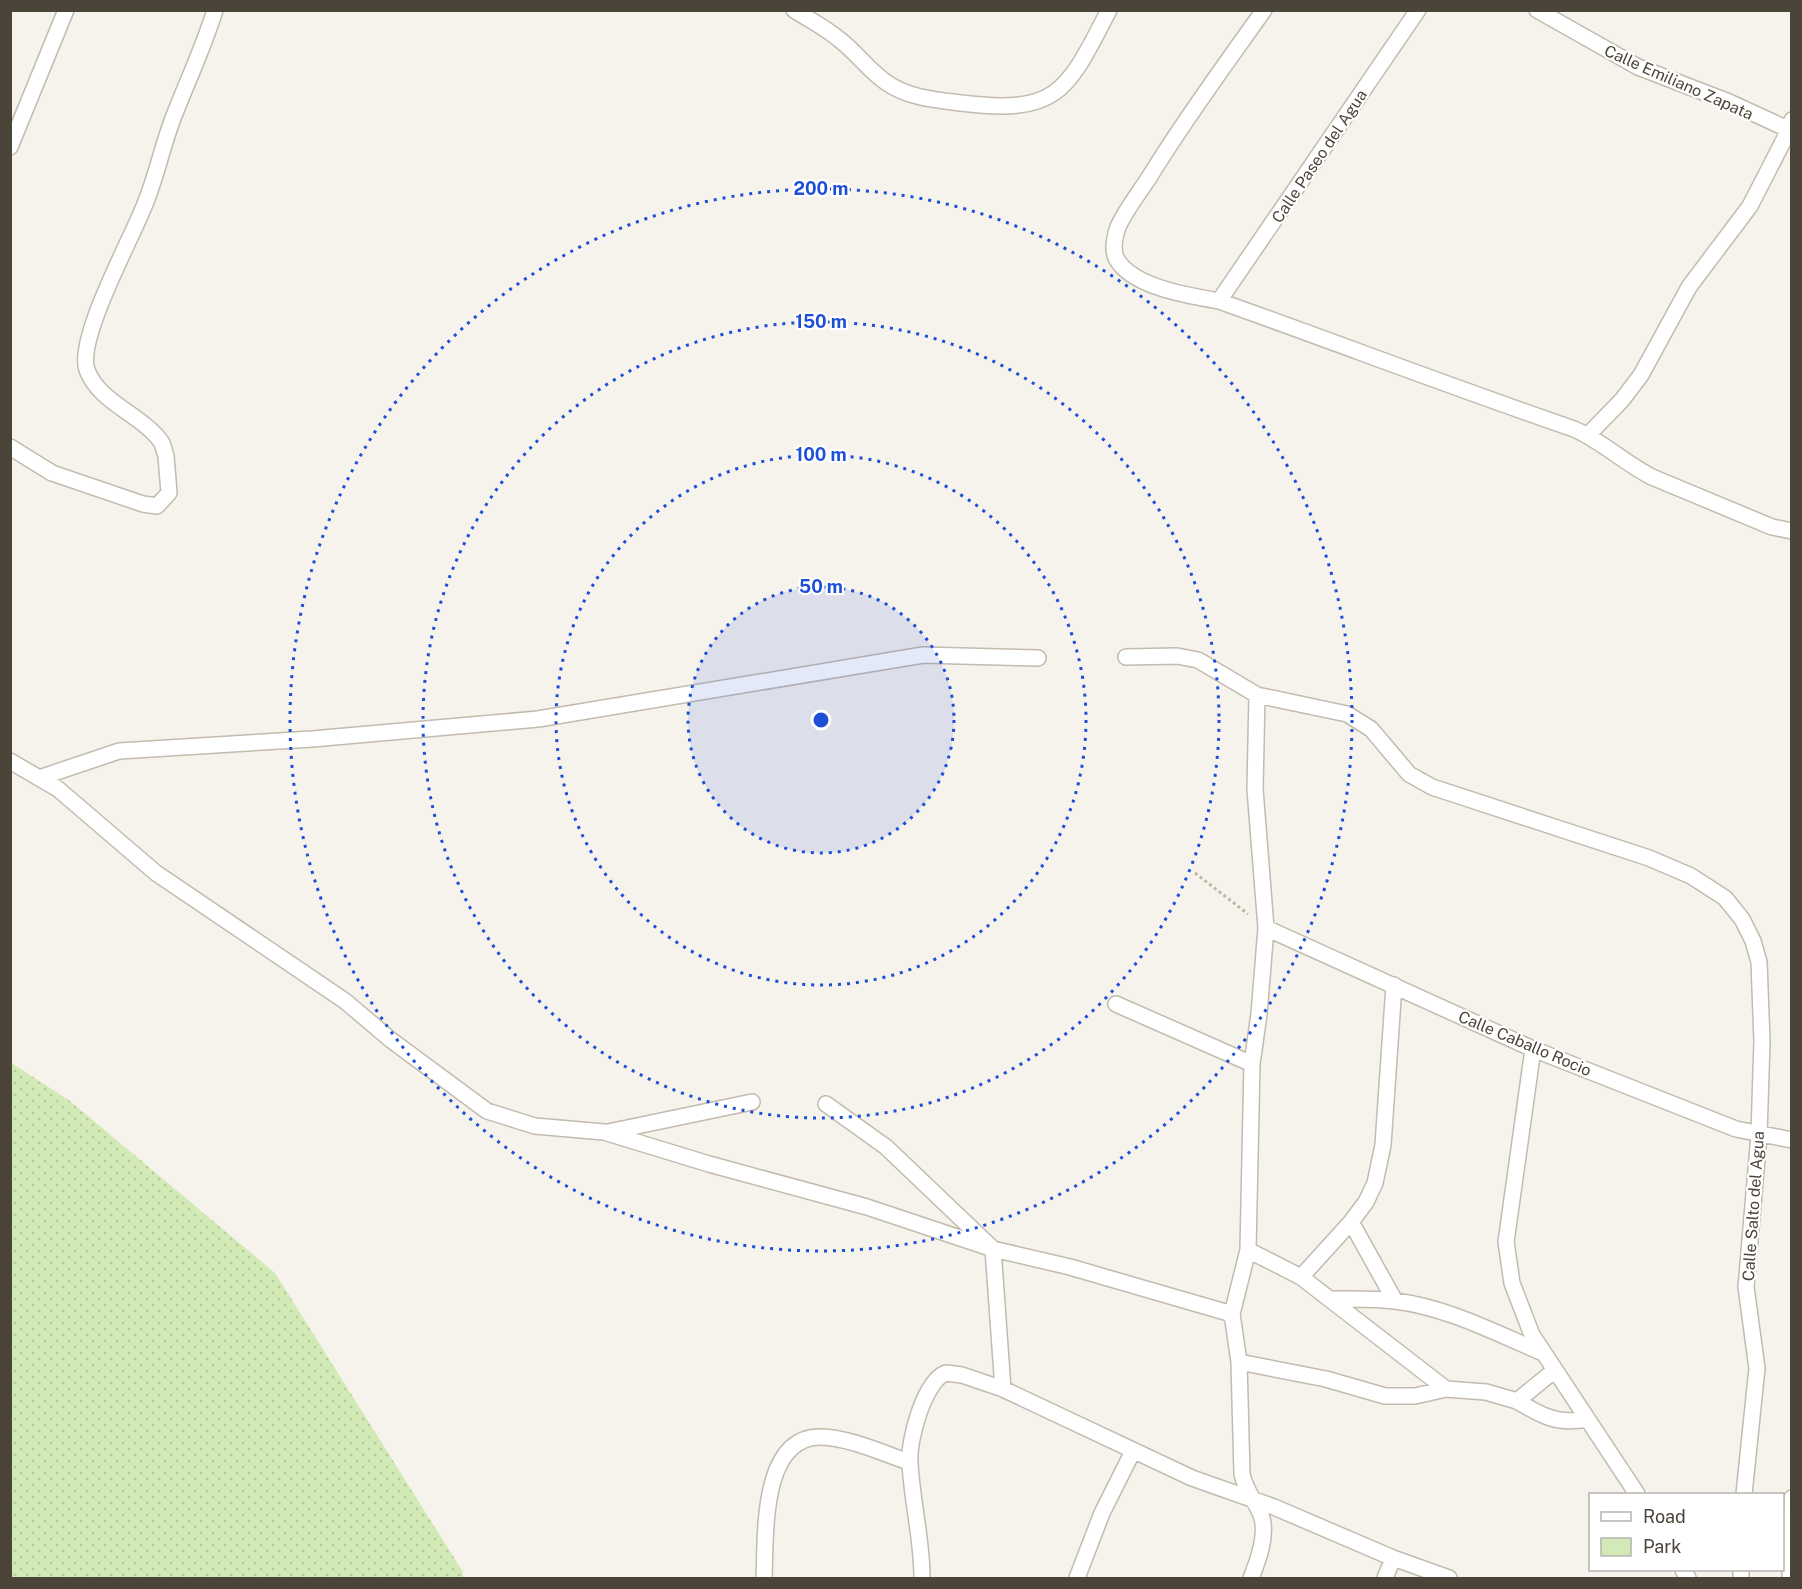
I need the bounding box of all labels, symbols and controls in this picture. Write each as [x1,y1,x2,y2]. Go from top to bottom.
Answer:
street label: Calle Emiliano Zapata [1601,41,1756,124]
street label: Calle Paseo del Agua [1268,86,1371,226]
text: 200 m [794,178,848,199]
text: 150 m [795,311,847,332]
text: 100 m [795,444,847,465]
text: 50 m [799,576,843,597]
centre of rings [811,710,831,730]
street label: Calle Caballo Rocio [1455,1007,1594,1080]
street label: Calle Salto del Agua [1739,1130,1768,1282]
legend [1589,1493,1784,1571]
text: Road [1643,1506,1686,1527]
text: Park [1643,1536,1681,1557]

